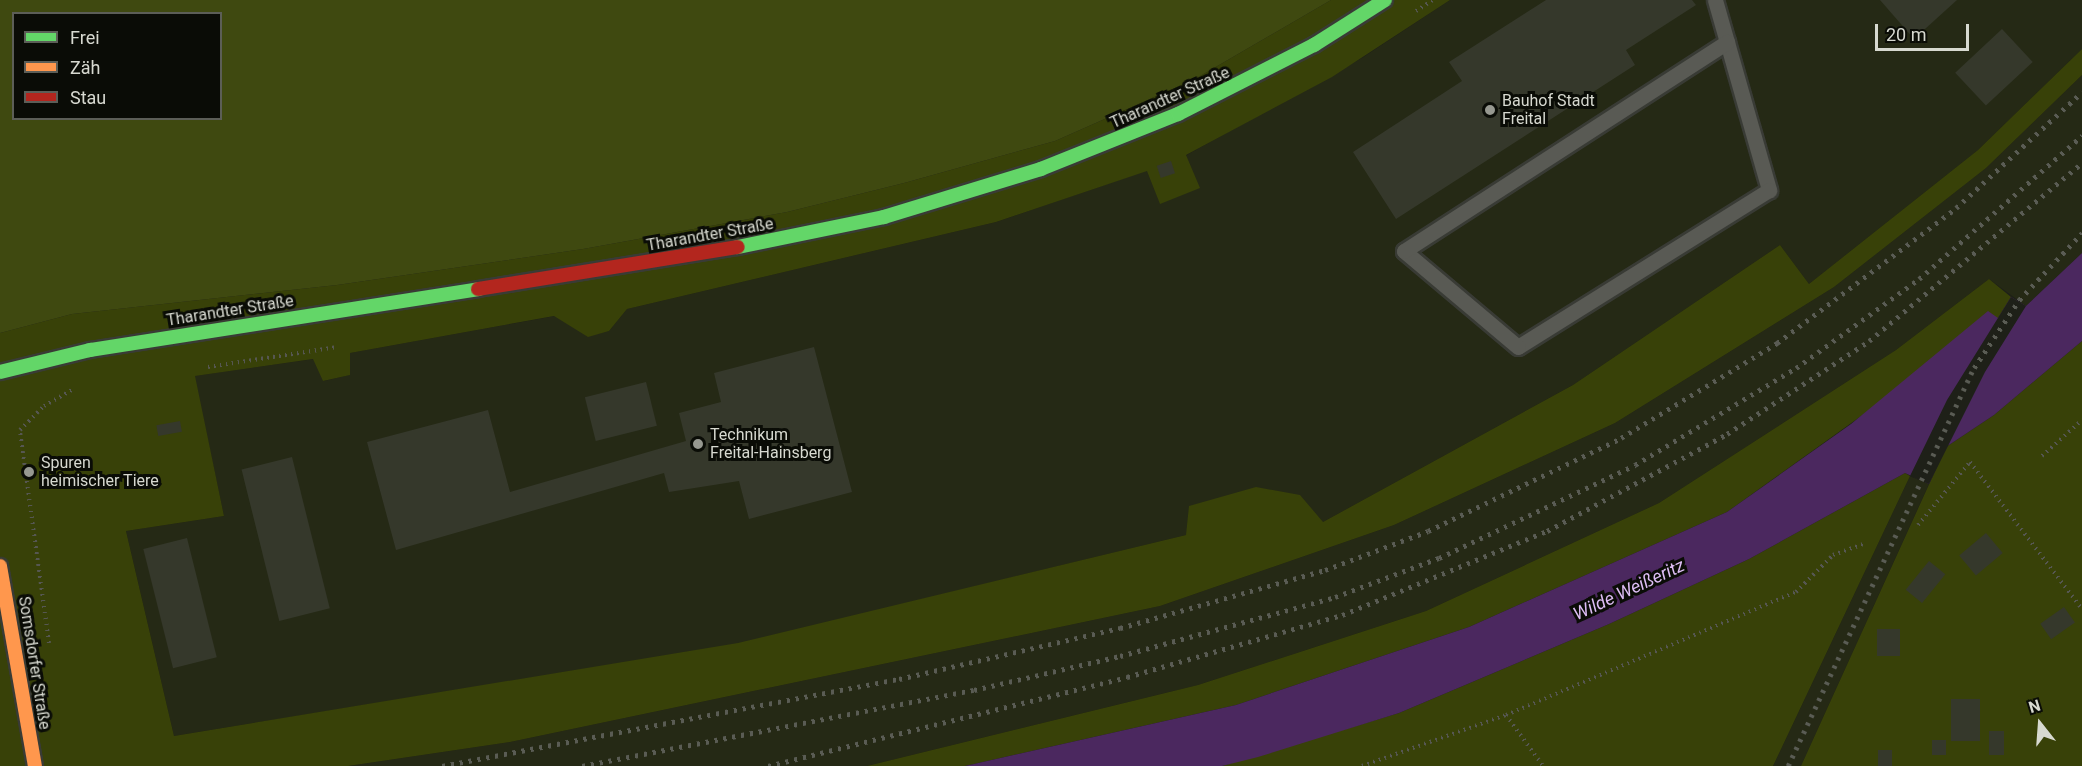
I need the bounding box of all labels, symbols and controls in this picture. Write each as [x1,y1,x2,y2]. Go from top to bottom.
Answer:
legend [12,12,222,120]
scale bar [1878,12,1972,50]
text: 20 m [1886,24,1926,45]
text: Frei [70,27,100,48]
text: Zäh [70,57,101,78]
street label: Tharandter Straße [1107,63,1233,133]
text: Stau [70,87,106,108]
place label: Bauhof Stadt Freital [1502,91,1595,129]
marker: Bauhof Stadt Freital [1483,103,1497,117]
street label: Tharandter Straße [645,214,775,256]
street label: Tharandter Straße [165,291,295,331]
place label: Technikum Freital-Hainsberg [710,425,831,463]
marker: Technikum Freital-Hainsberg [691,437,705,451]
place label: Spuren heimischer Tiere [41,453,159,491]
marker: Spuren heimischer Tiere [22,465,36,479]
water label: Wilde Weißeritz [1570,555,1688,625]
street label: Somsdorfer Straße [14,595,54,731]
north arrow [2010,694,2070,754]
text: N [2026,696,2043,717]

